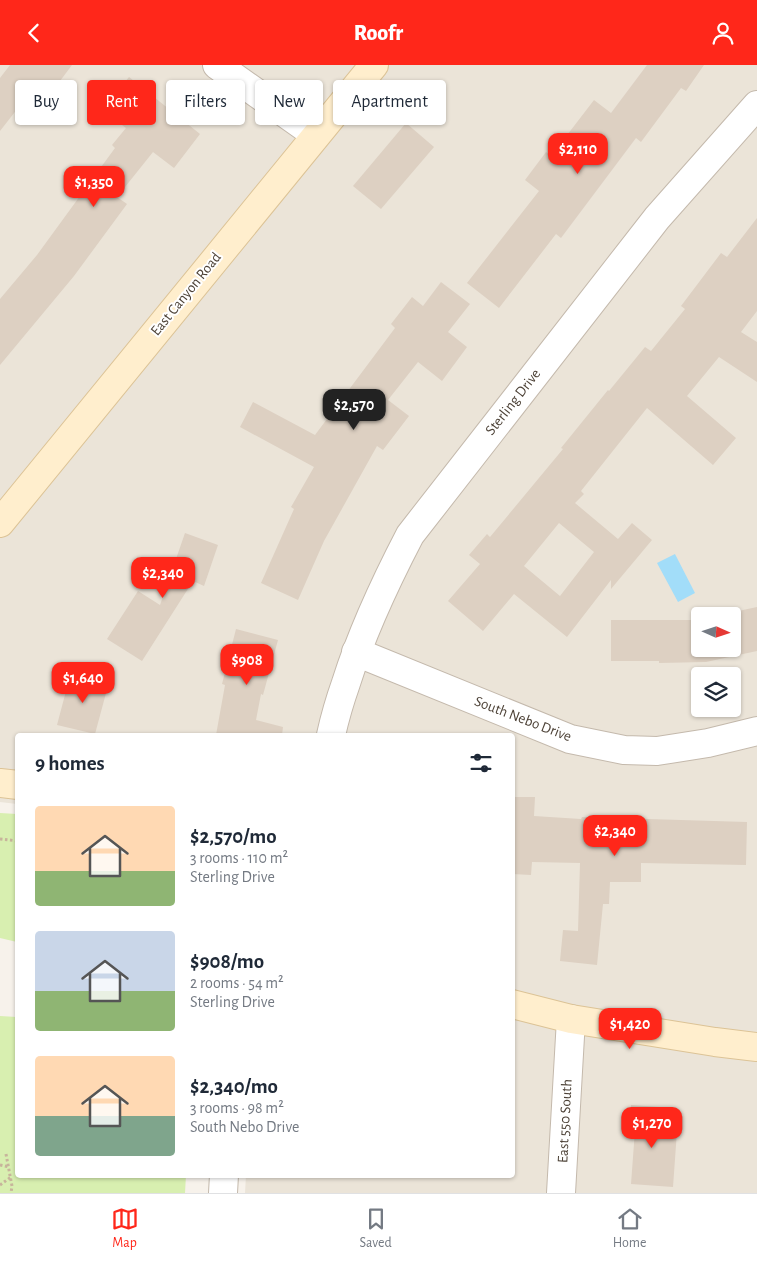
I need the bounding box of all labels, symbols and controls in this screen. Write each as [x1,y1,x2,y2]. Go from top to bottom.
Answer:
icon: back [20,19,48,47]
icon: person [709,19,737,47]
text: Roofr [354,22,403,44]
chip: Buy [15,80,77,125]
chip: Rent [87,80,156,125]
chip: Filters [166,80,245,125]
chip: New [255,80,323,125]
chip: Apartment [333,80,446,125]
pin: $2,110 [537,133,619,175]
text: $2,110 [559,141,597,157]
pin: $1,350 [53,165,135,208]
text: $1,350 [75,174,113,190]
street label: East Canyon Road [148,249,224,338]
street label: Sterling Drive [483,366,543,438]
pin: $2,570 [313,389,395,431]
text: $2,570 [334,397,374,413]
pin: $2,340 [122,557,204,599]
text: $2,340 [142,565,184,581]
north arrow [691,607,741,657]
map controls [691,607,741,717]
pin: $908 [217,643,277,686]
text: $908 [231,652,263,668]
pin: $1,640 [42,661,124,704]
button: layers [691,667,741,717]
text: $1,640 [63,670,103,686]
street label: South Nebo Drive [472,694,574,744]
icon: filters [467,749,495,777]
text: 9 homes [35,753,105,774]
pin: $2,340 [574,815,656,857]
text: $2,340 [594,823,636,839]
icon: home [75,826,135,886]
text: $2,570/mo [190,826,277,847]
text: 3 rooms · 110 m² [190,850,288,866]
text: Sterling Drive [190,869,275,885]
icon: home [75,951,135,1011]
text: $908/mo [190,951,264,972]
text: 2 rooms · 54 m² [190,975,284,991]
text: Sterling Drive [190,994,275,1010]
pin: $1,420 [589,1007,671,1050]
text: $1,420 [610,1016,650,1032]
icon: home [75,1076,135,1136]
text: $2,340/mo [190,1076,278,1097]
street label: East 550 South [555,1079,575,1163]
text: 3 rooms · 98 m² [190,1100,284,1116]
pin: $1,270 [611,1107,693,1149]
text: $1,270 [632,1115,672,1131]
text: South Nebo Drive [190,1119,299,1135]
tab: Map [111,1205,139,1252]
tab: Saved [360,1205,392,1252]
tab: Home [613,1205,646,1252]

